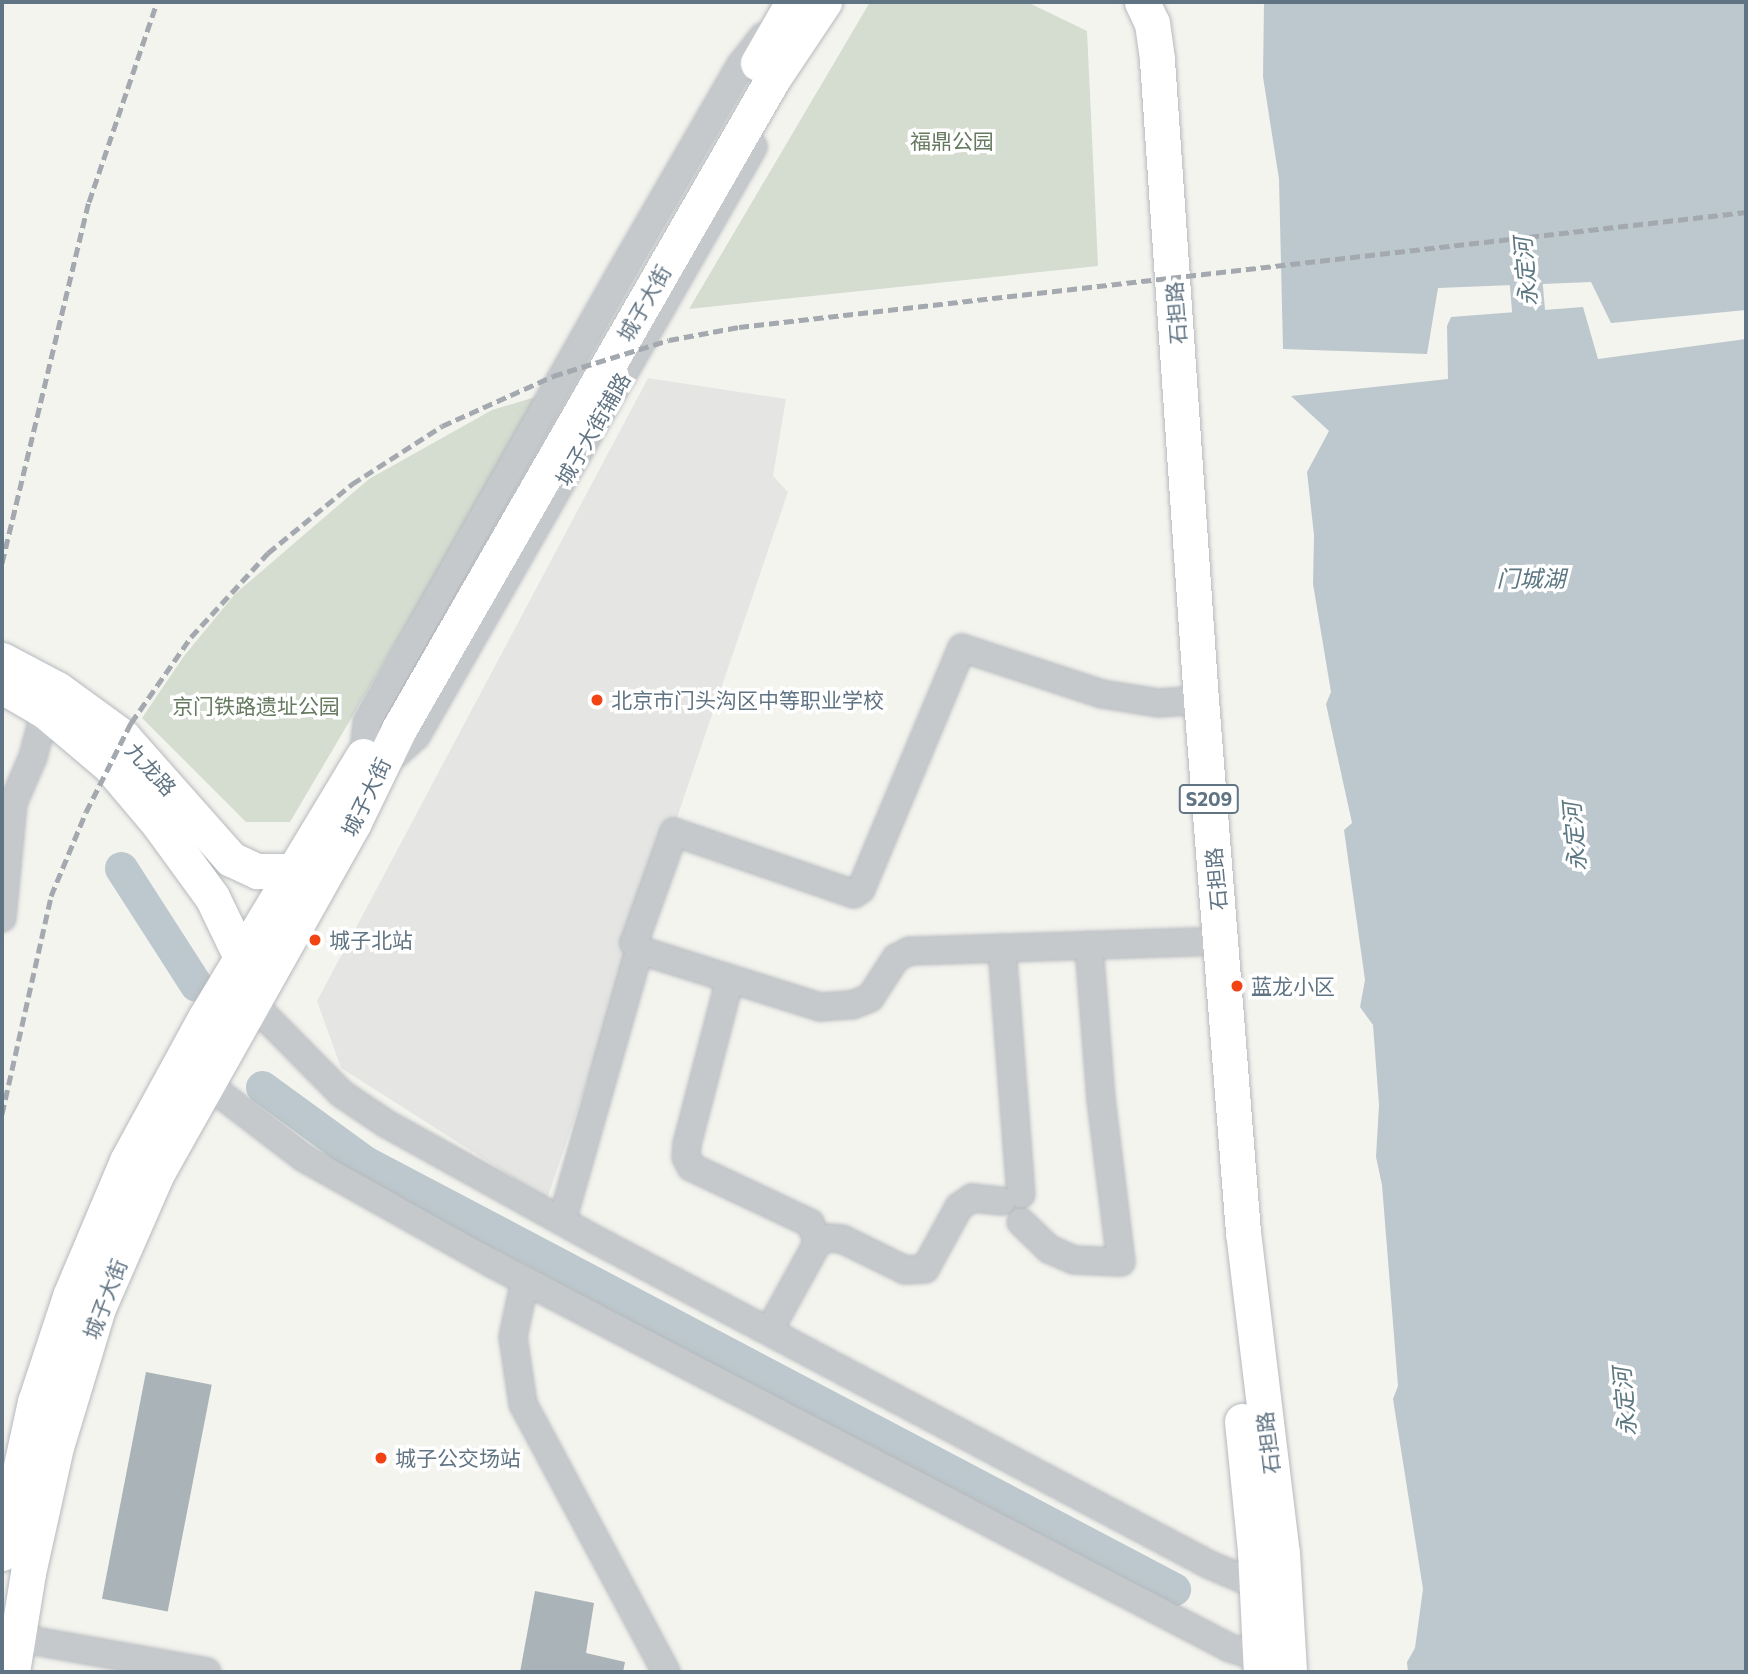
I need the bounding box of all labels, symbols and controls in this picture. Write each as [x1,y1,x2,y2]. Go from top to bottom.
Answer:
park label: 福鼎公园 [910,128,994,154]
water label: 永定河 [1508,236,1542,308]
street label: 城子大街 [612,260,676,346]
street label: 石担路 [1161,281,1191,345]
street label: 城子大街辅路 [551,368,635,490]
water label: 门城湖 [1497,564,1565,592]
place label: 北京市门头沟区中等职业学校 [611,687,884,713]
marker: 北京市门头沟区中等职业学校 [589,692,605,708]
park label: 京门铁路遗址公园 [172,693,340,719]
street label: 九龙路 [121,737,181,801]
street label: 城子大街 [336,754,396,840]
road number: S209 [1178,784,1240,814]
water label: 永定河 [1557,801,1591,873]
street label: 石担路 [1201,847,1231,911]
place label: 城子北站 [329,927,413,953]
marker: 城子北站 [307,932,323,948]
place label: 蓝龙小区 [1251,973,1335,999]
marker: 蓝龙小区 [1229,978,1245,994]
street label: 城子大街 [78,1255,132,1343]
water label: 永定河 [1607,1366,1641,1438]
street label: 石担路 [1252,1410,1284,1476]
place label: 城子公交场站 [395,1445,521,1471]
marker: 城子公交场站 [373,1450,389,1466]

